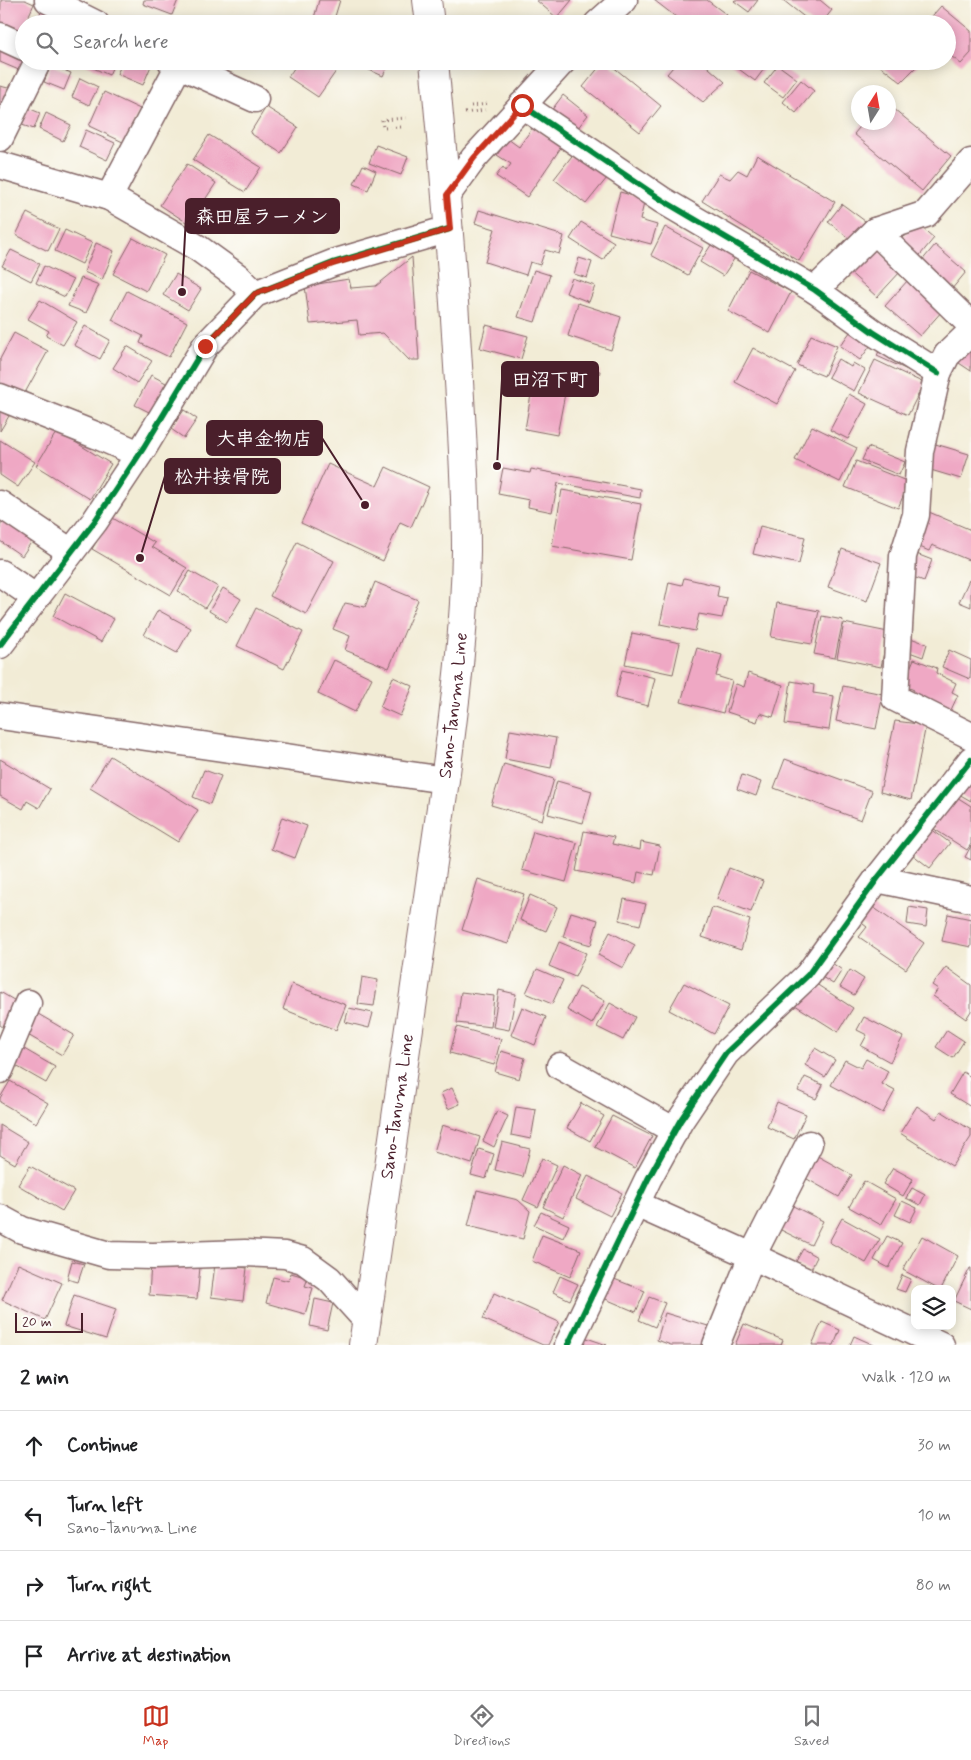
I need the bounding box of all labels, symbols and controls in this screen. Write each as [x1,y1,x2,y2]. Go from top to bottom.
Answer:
search box [15,15,956,70]
icon: search [33,29,61,57]
text: Search here [73,30,169,55]
north arrow [851,85,896,130]
route start [511,94,534,117]
callout: 森田屋ラーメン [186,199,339,233]
text: 森田屋ラーメン [195,205,329,230]
route end [194,335,217,358]
callout: 田沼下町 [502,362,598,396]
text: 田沼下町 [512,368,588,393]
callout: 大串金物店 [207,421,322,455]
text: 大串金物店 [216,427,312,452]
callout: 松井接骨院 [165,459,280,493]
text: 松井接骨院 [174,465,270,490]
street label: Sano-Tanuma Line [433,632,474,780]
street label: Sano-Tanuma Line [375,1032,420,1181]
map controls [911,1285,956,1330]
button: layers [911,1285,956,1330]
scale bar [15,1310,82,1333]
text: 20 m [22,1313,52,1331]
text: 2 min [20,1364,69,1392]
text: Walk · 120 m [862,1367,951,1388]
icon: ahead [20,1432,48,1460]
text: Continue [67,1433,138,1458]
text: 30 m [918,1435,951,1456]
text: Turn left [67,1493,143,1518]
icon: left [20,1502,48,1530]
text: 10 m [918,1505,951,1526]
text: Sano-Tanuma Line [67,1518,197,1539]
icon: right [20,1572,48,1600]
text: Turn right [67,1573,151,1598]
text: 80 m [916,1575,951,1596]
icon: arrive [20,1642,48,1670]
text: Arrive at destination [67,1643,231,1668]
tab: Map [142,1702,170,1750]
tab: Directions [453,1702,511,1750]
tab: Saved [794,1702,829,1750]

